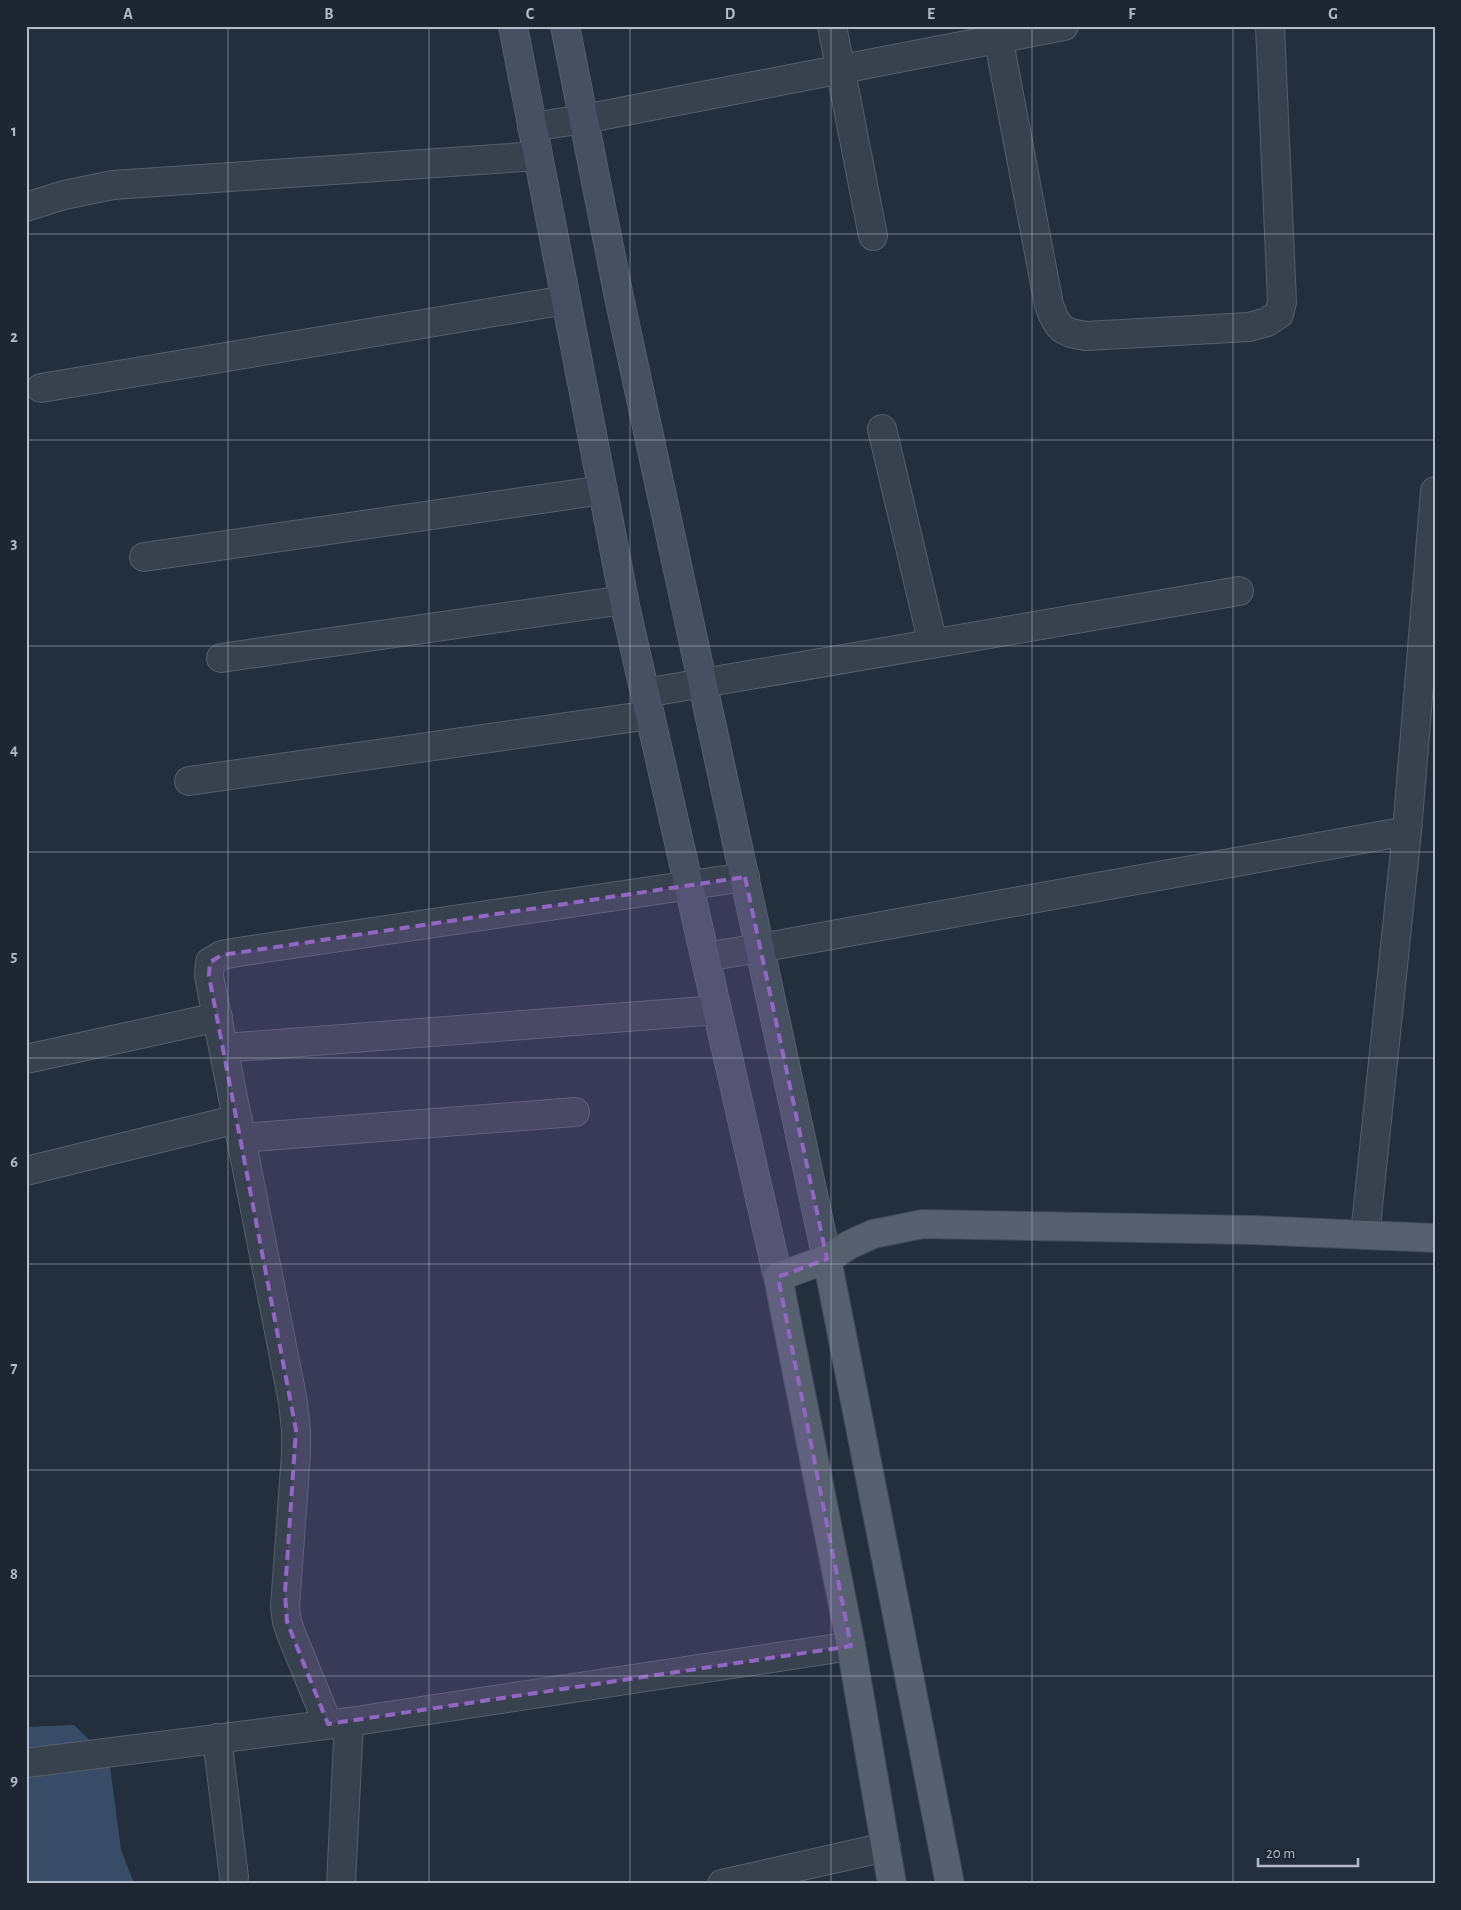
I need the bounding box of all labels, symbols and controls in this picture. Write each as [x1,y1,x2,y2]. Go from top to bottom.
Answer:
text: A [123,6,133,22]
text: B [324,6,334,22]
text: C [526,6,535,22]
text: D [725,6,736,22]
text: E [927,6,935,22]
text: F [1128,6,1136,22]
text: G [1328,6,1338,22]
text: 1 [11,123,17,139]
text: 2 [10,329,18,345]
text: 3 [11,535,18,551]
text: 4 [10,742,18,758]
text: 5 [11,948,18,964]
text: 6 [10,1154,18,1170]
text: 7 [11,1360,18,1376]
text: 8 [10,1566,18,1582]
text: 9 [10,1772,18,1788]
scale bar [1258,1835,1358,1867]
text: 20 m [1266,1846,1295,1861]

